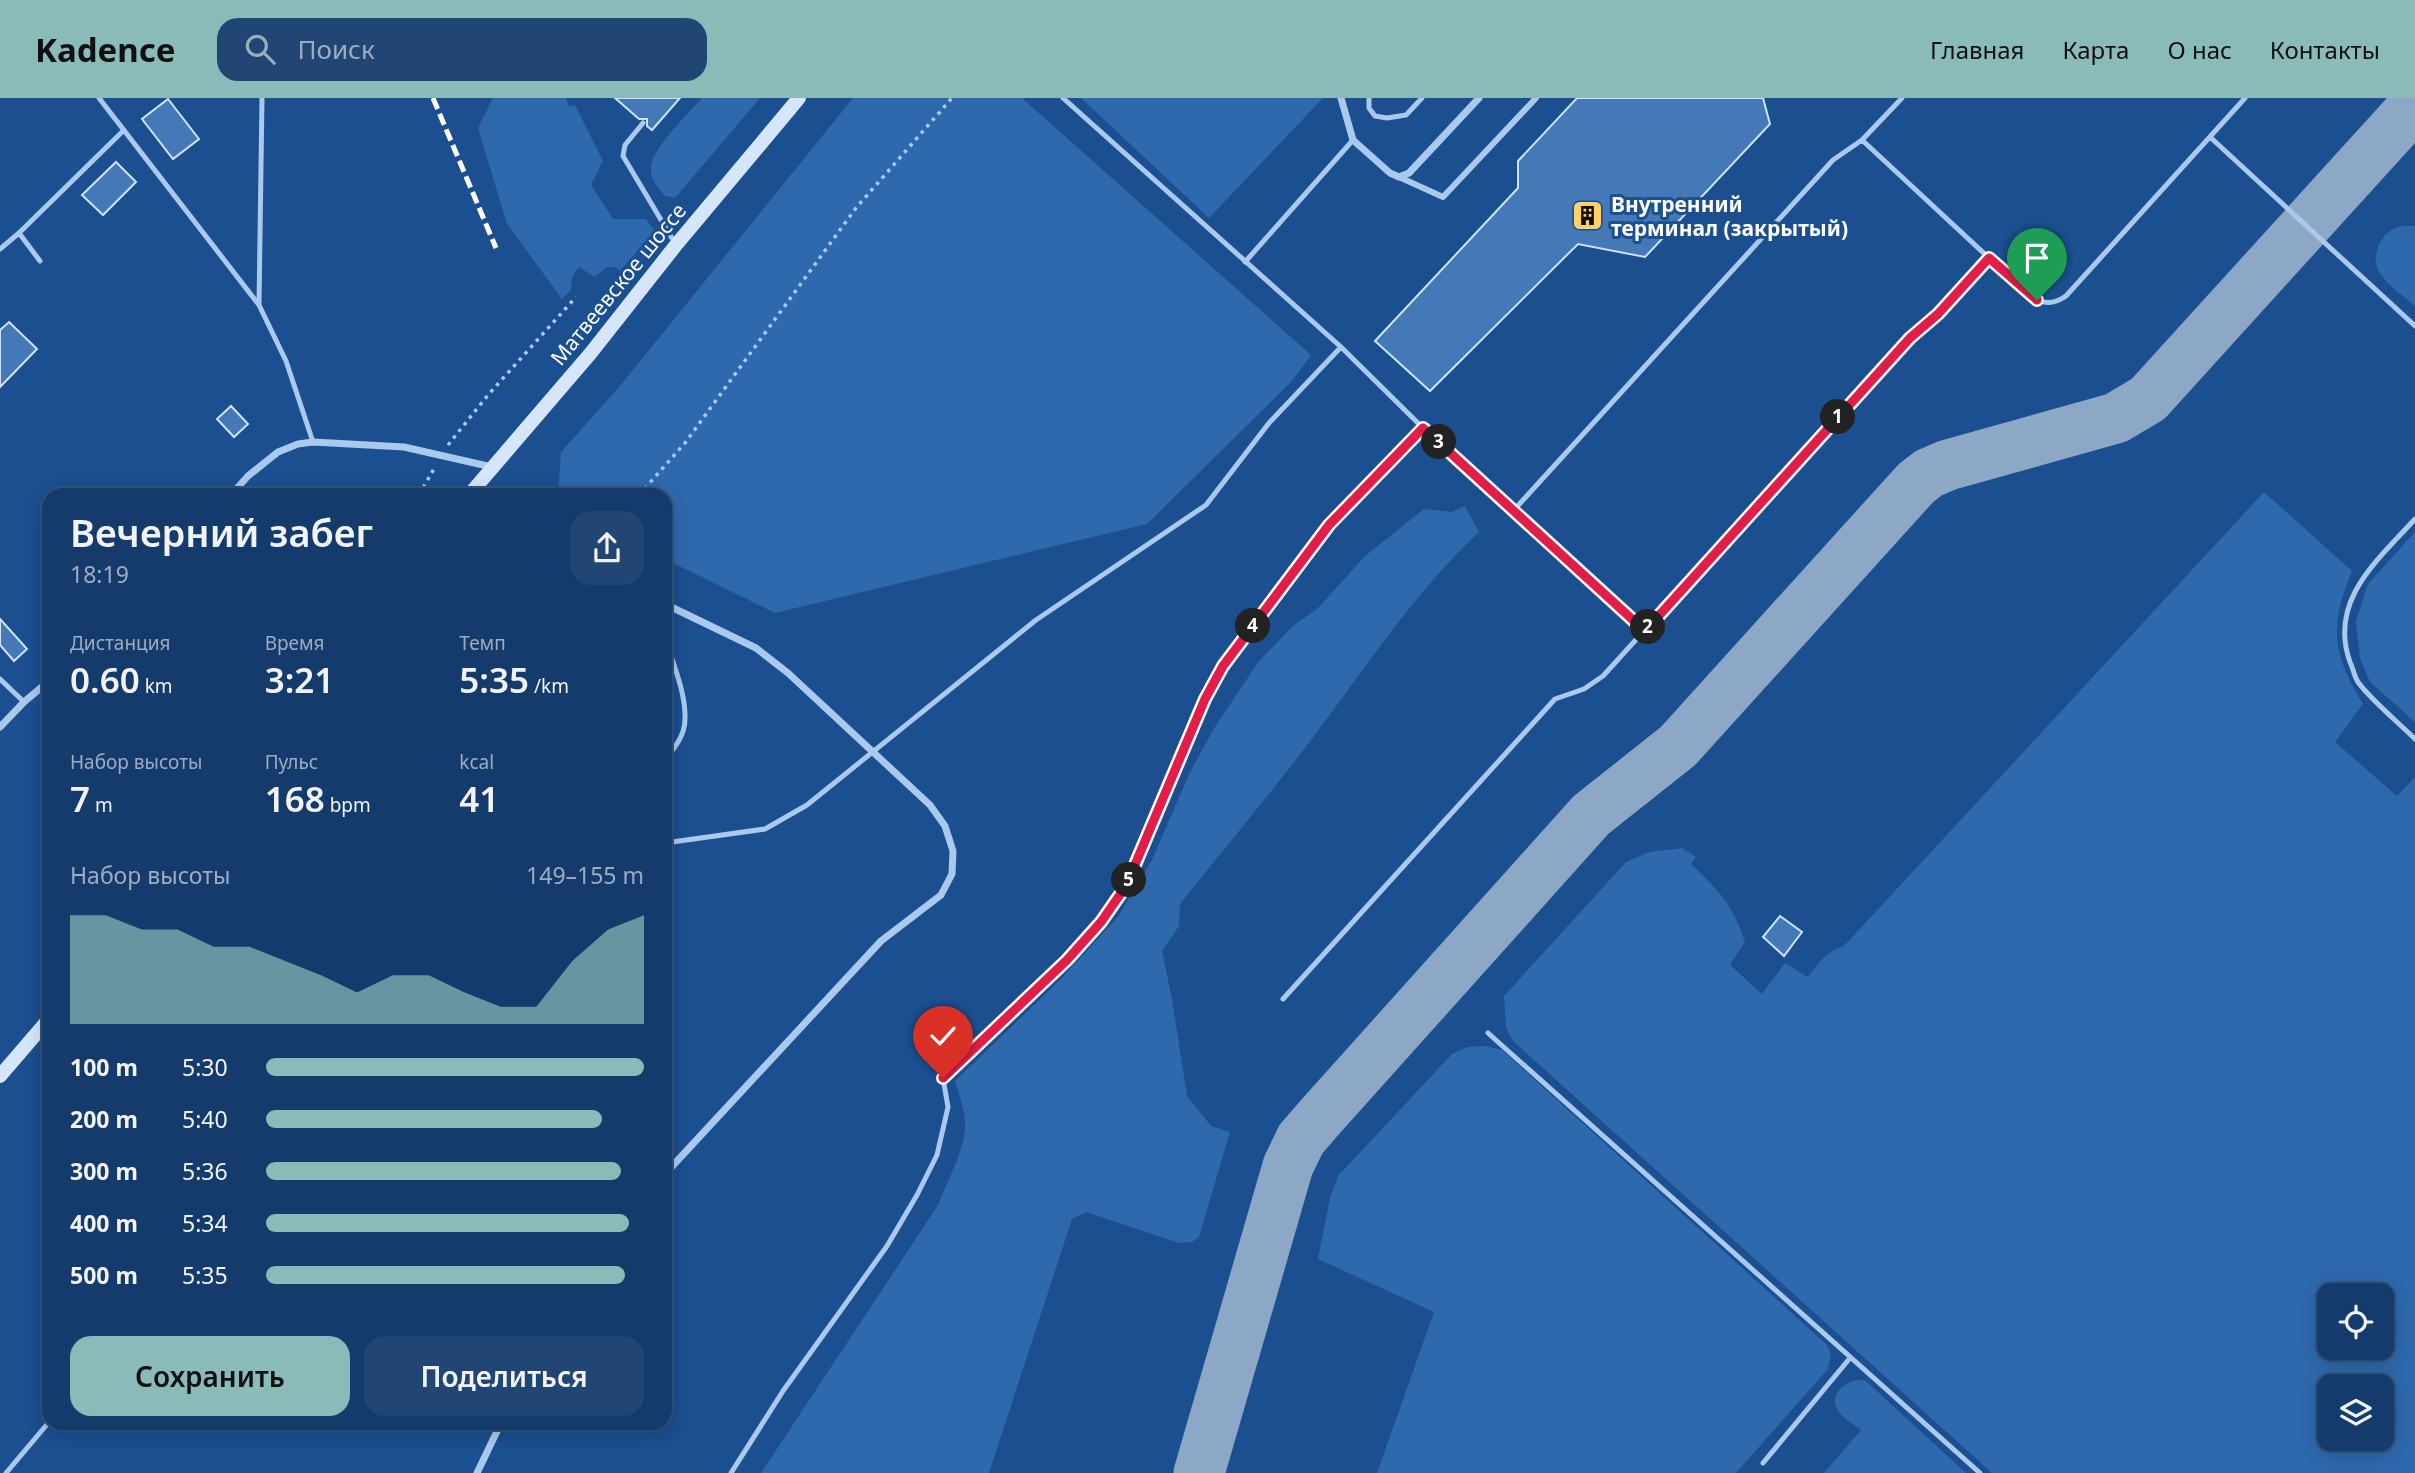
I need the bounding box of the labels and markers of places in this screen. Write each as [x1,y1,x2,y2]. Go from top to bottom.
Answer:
place label: Внутренний терминал (закрытый) [1611,190,1848,242]
building icon: Внутренний терминал (закрытый) [1571,199,1605,233]
pin [2007,228,2067,300]
pin: 1 [1820,400,1856,434]
pin: 3 [1422,424,1456,460]
pin: 4 [1236,608,1270,644]
pin: 2 [1630,610,1666,644]
pin: 5 [1112,862,1146,898]
pin [913,1006,973,1078]

